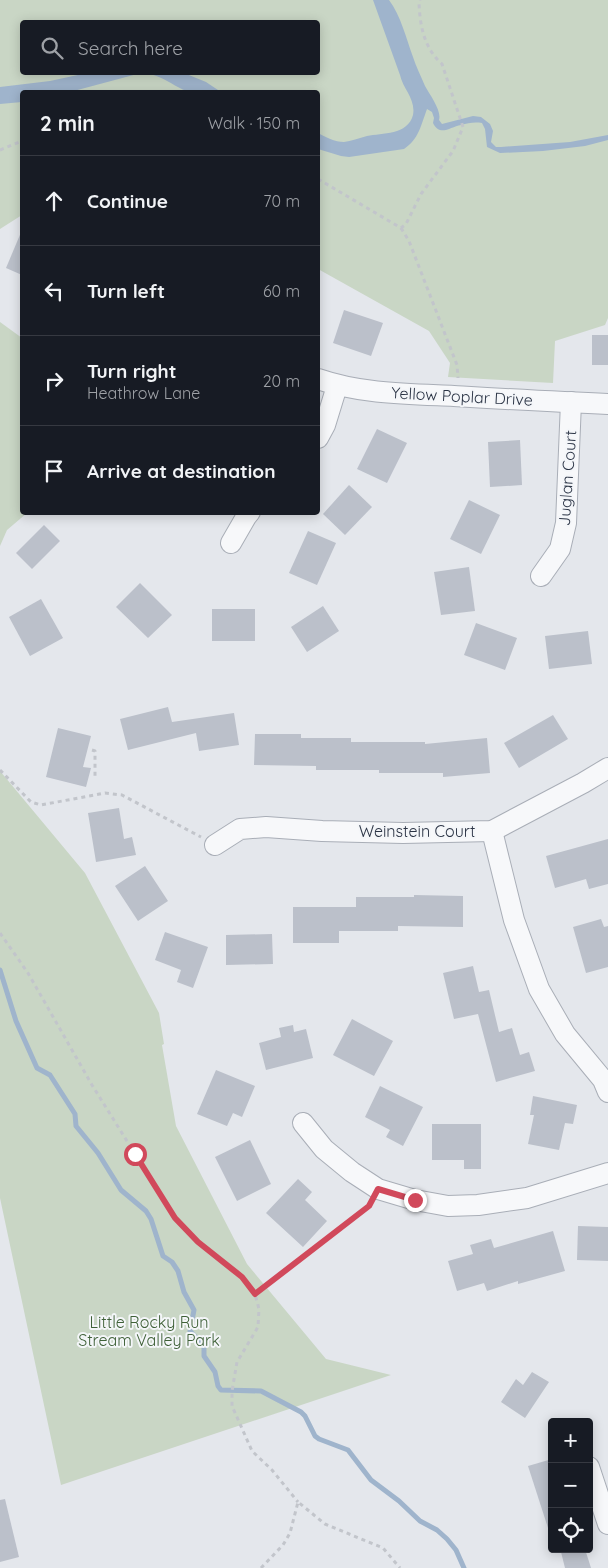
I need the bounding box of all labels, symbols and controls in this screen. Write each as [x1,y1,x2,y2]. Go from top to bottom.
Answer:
search box [20,20,320,75]
icon: search [38,34,66,62]
text: Search here [78,36,183,60]
text: 2 min [40,110,95,136]
text: Walk · 150 m [208,113,300,133]
icon: ahead [40,187,68,215]
text: Continue [87,189,168,213]
text: 70 m [263,191,300,211]
icon: left [40,277,68,305]
text: Turn left [87,279,165,303]
text: 60 m [263,281,300,301]
text: Turn right [87,359,176,383]
icon: right [40,367,68,395]
text: 20 m [263,371,300,391]
street label: Yellow Poplar Drive [391,382,533,410]
text: Heathrow Lane [87,383,200,403]
street label: Juglan Court [554,429,580,527]
icon: arrive [40,457,68,485]
text: Arrive at destination [87,459,276,483]
street label: Weinstein Court [359,821,475,841]
route start [124,1143,147,1166]
route end [404,1189,427,1212]
park label: Little Rocky Run Stream Valley Park [78,1312,220,1350]
map controls [548,1418,593,1553]
button: + [548,1418,593,1463]
button: − [548,1463,593,1508]
button: locate [548,1508,593,1553]

